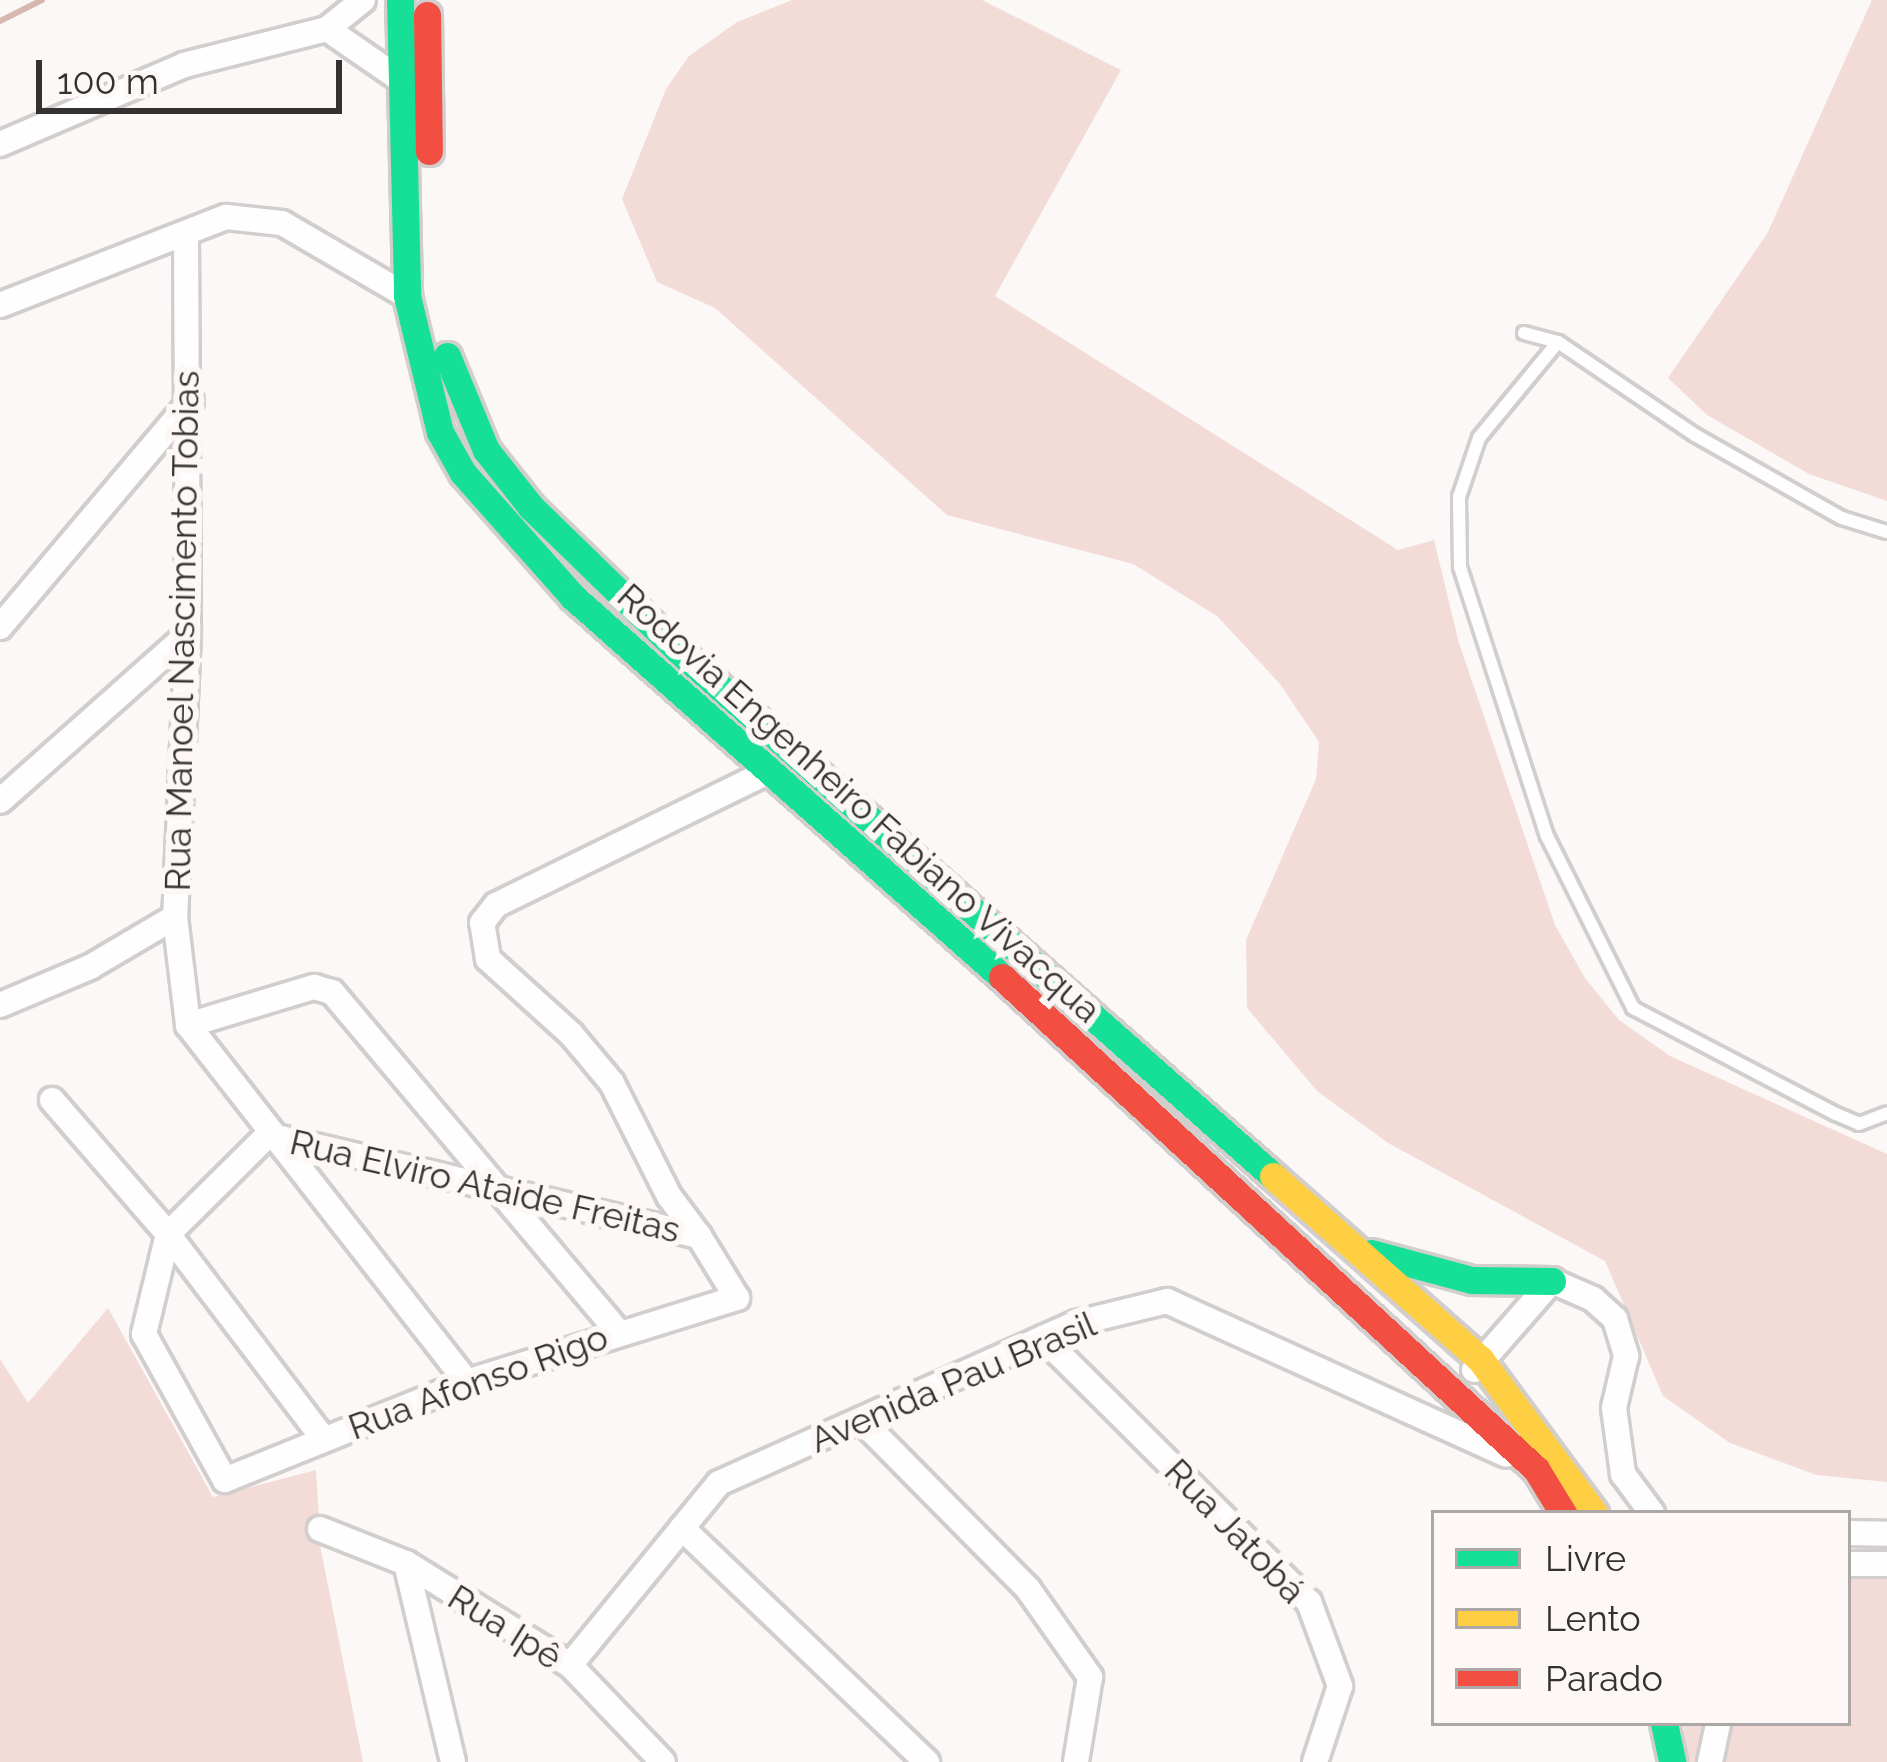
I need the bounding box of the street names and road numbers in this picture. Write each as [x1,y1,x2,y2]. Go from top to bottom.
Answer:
street label: Rua Manoel Nascimento Tobias [156,369,208,893]
street label: Rodovia Engenheiro Fabiano Vivacqua [608,574,1110,1032]
street label: Rua Elviro Ataide Freitas [285,1120,685,1252]
street label: Avenida Pau Brasil [804,1302,1102,1462]
street label: Rua Afonso Rigo [342,1315,614,1449]
street label: Rua Jatobá [1155,1449,1315,1613]
street label: Rua Ipê [440,1575,570,1679]

